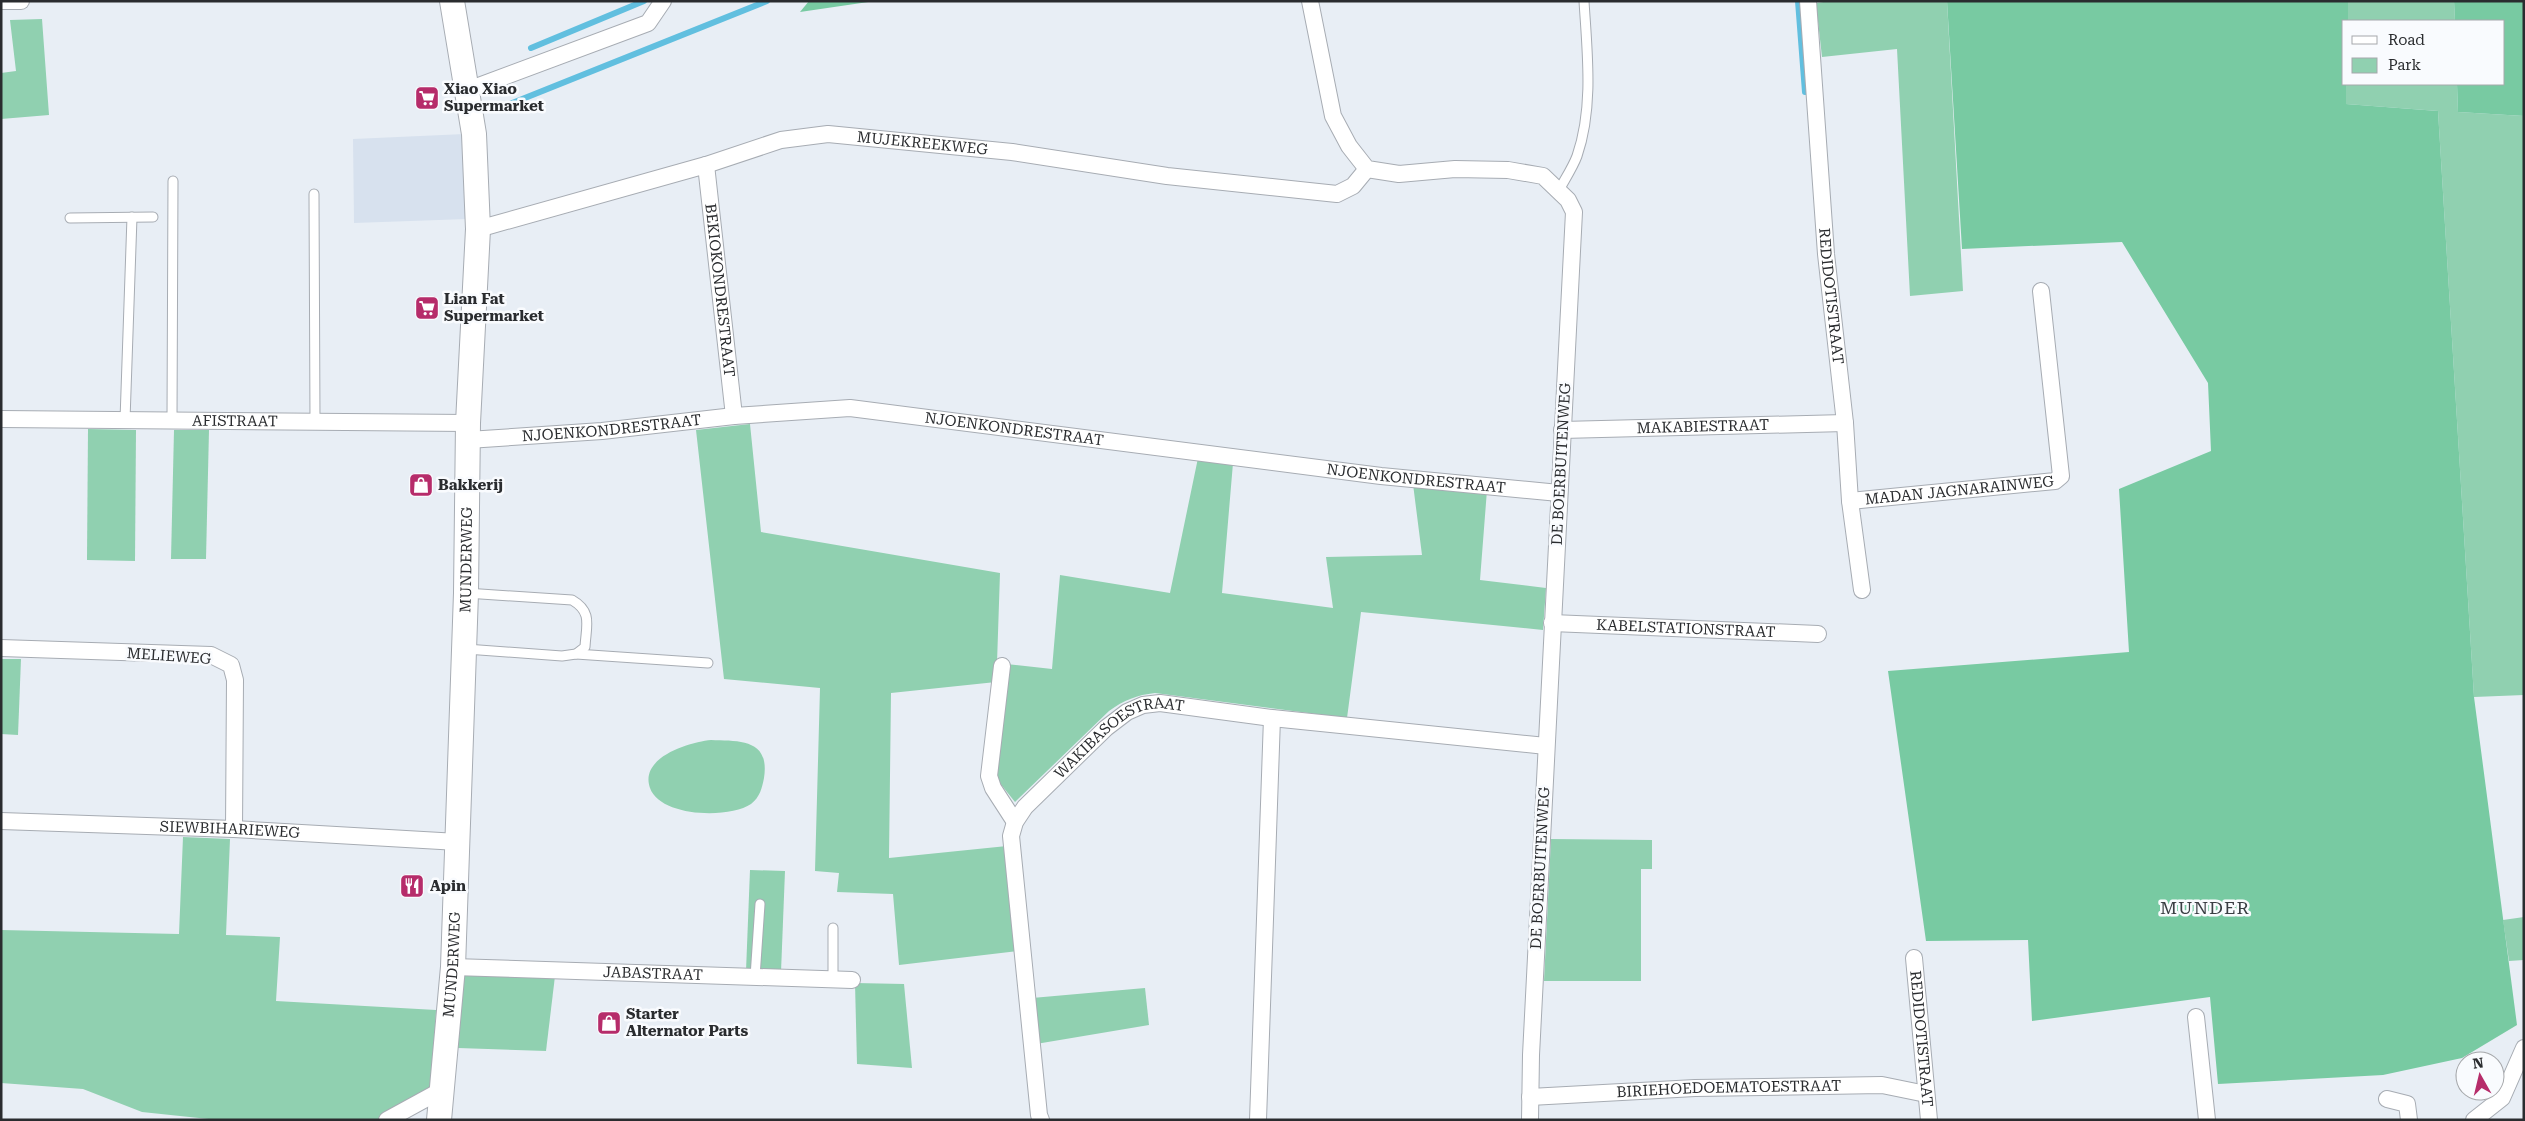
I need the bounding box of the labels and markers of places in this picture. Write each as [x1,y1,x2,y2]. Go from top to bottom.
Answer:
place label: Xiao Xiao Supermarket [444,80,544,115]
supermarket icon: Xiao Xiao Supermarket [414,85,440,111]
place label: Lian Fat Supermarket [444,290,544,325]
supermarket icon: Lian Fat Supermarket [414,295,440,321]
shop icon: Bakkerij [408,472,434,498]
place label: Bakkerij [438,476,503,494]
restaurant icon: Apin [399,873,425,899]
place label: Apin [430,877,466,895]
place label: Starter Alternator Parts [626,1005,748,1040]
shop icon: Starter Alternator Parts [596,1010,622,1036]

